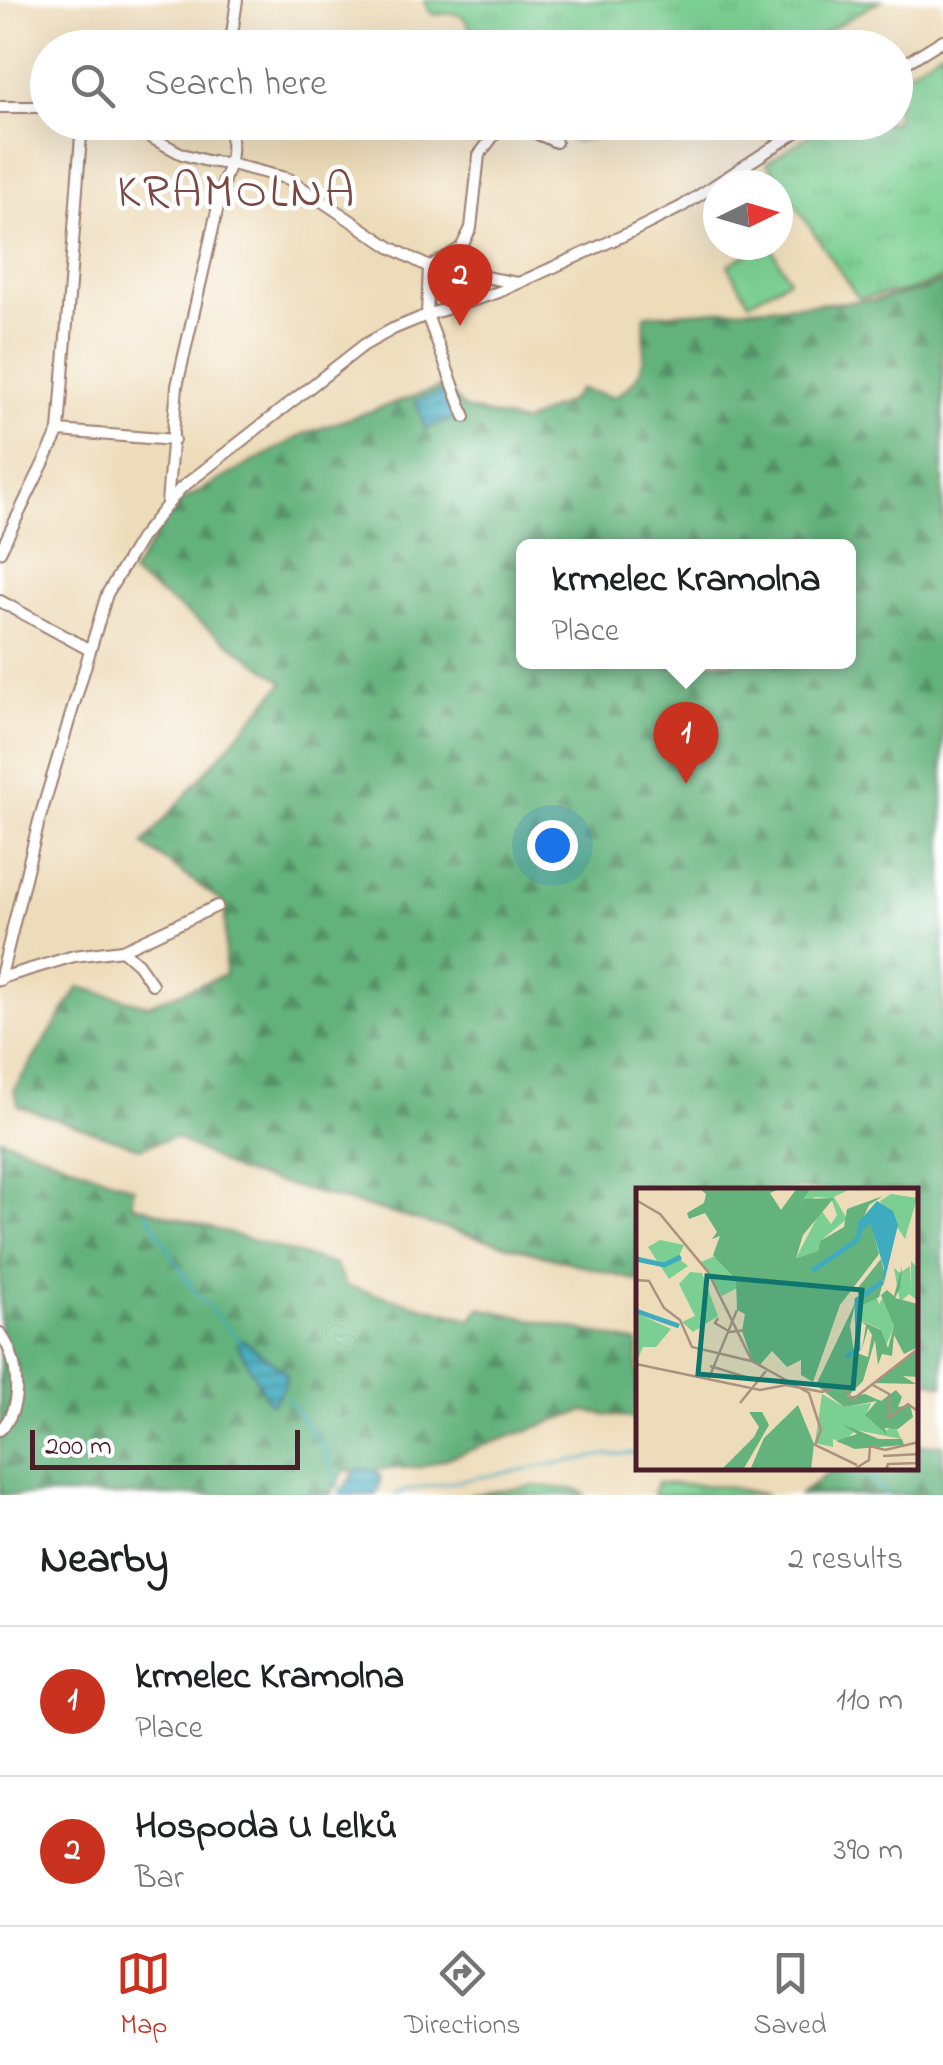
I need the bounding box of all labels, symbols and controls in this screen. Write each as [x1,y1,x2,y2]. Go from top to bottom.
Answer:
search box [30,30,913,140]
text: Search here [145,57,327,113]
icon: search [65,58,120,113]
district label: KRAMOLNA [117,159,357,229]
north arrow [703,170,793,260]
pin: 2 [428,244,492,326]
popup [516,539,856,669]
text: krmelec Kramolna [551,553,821,609]
text: Place [551,609,619,656]
pin: 1 [654,702,718,784]
your location [527,820,578,871]
inset map [636,1188,918,1470]
scale bar [30,1425,300,1470]
text: 200 m [45,1427,112,1468]
text: Nearby [40,1530,168,1591]
text: 2 results [788,1537,903,1584]
text: krmelec Kramolna [135,1650,404,1706]
text: 1 [67,1678,78,1725]
text: 110 m [836,1678,903,1725]
text: Place [135,1706,203,1753]
text: Hospoda U Lelků [135,1800,397,1856]
text: 2 [65,1828,80,1875]
text: 390 m [833,1828,903,1875]
text: Bar [135,1856,184,1903]
tab: Map [116,1946,171,2047]
tab: Directions [404,1946,521,2047]
tab: Saved [754,1946,827,2047]

